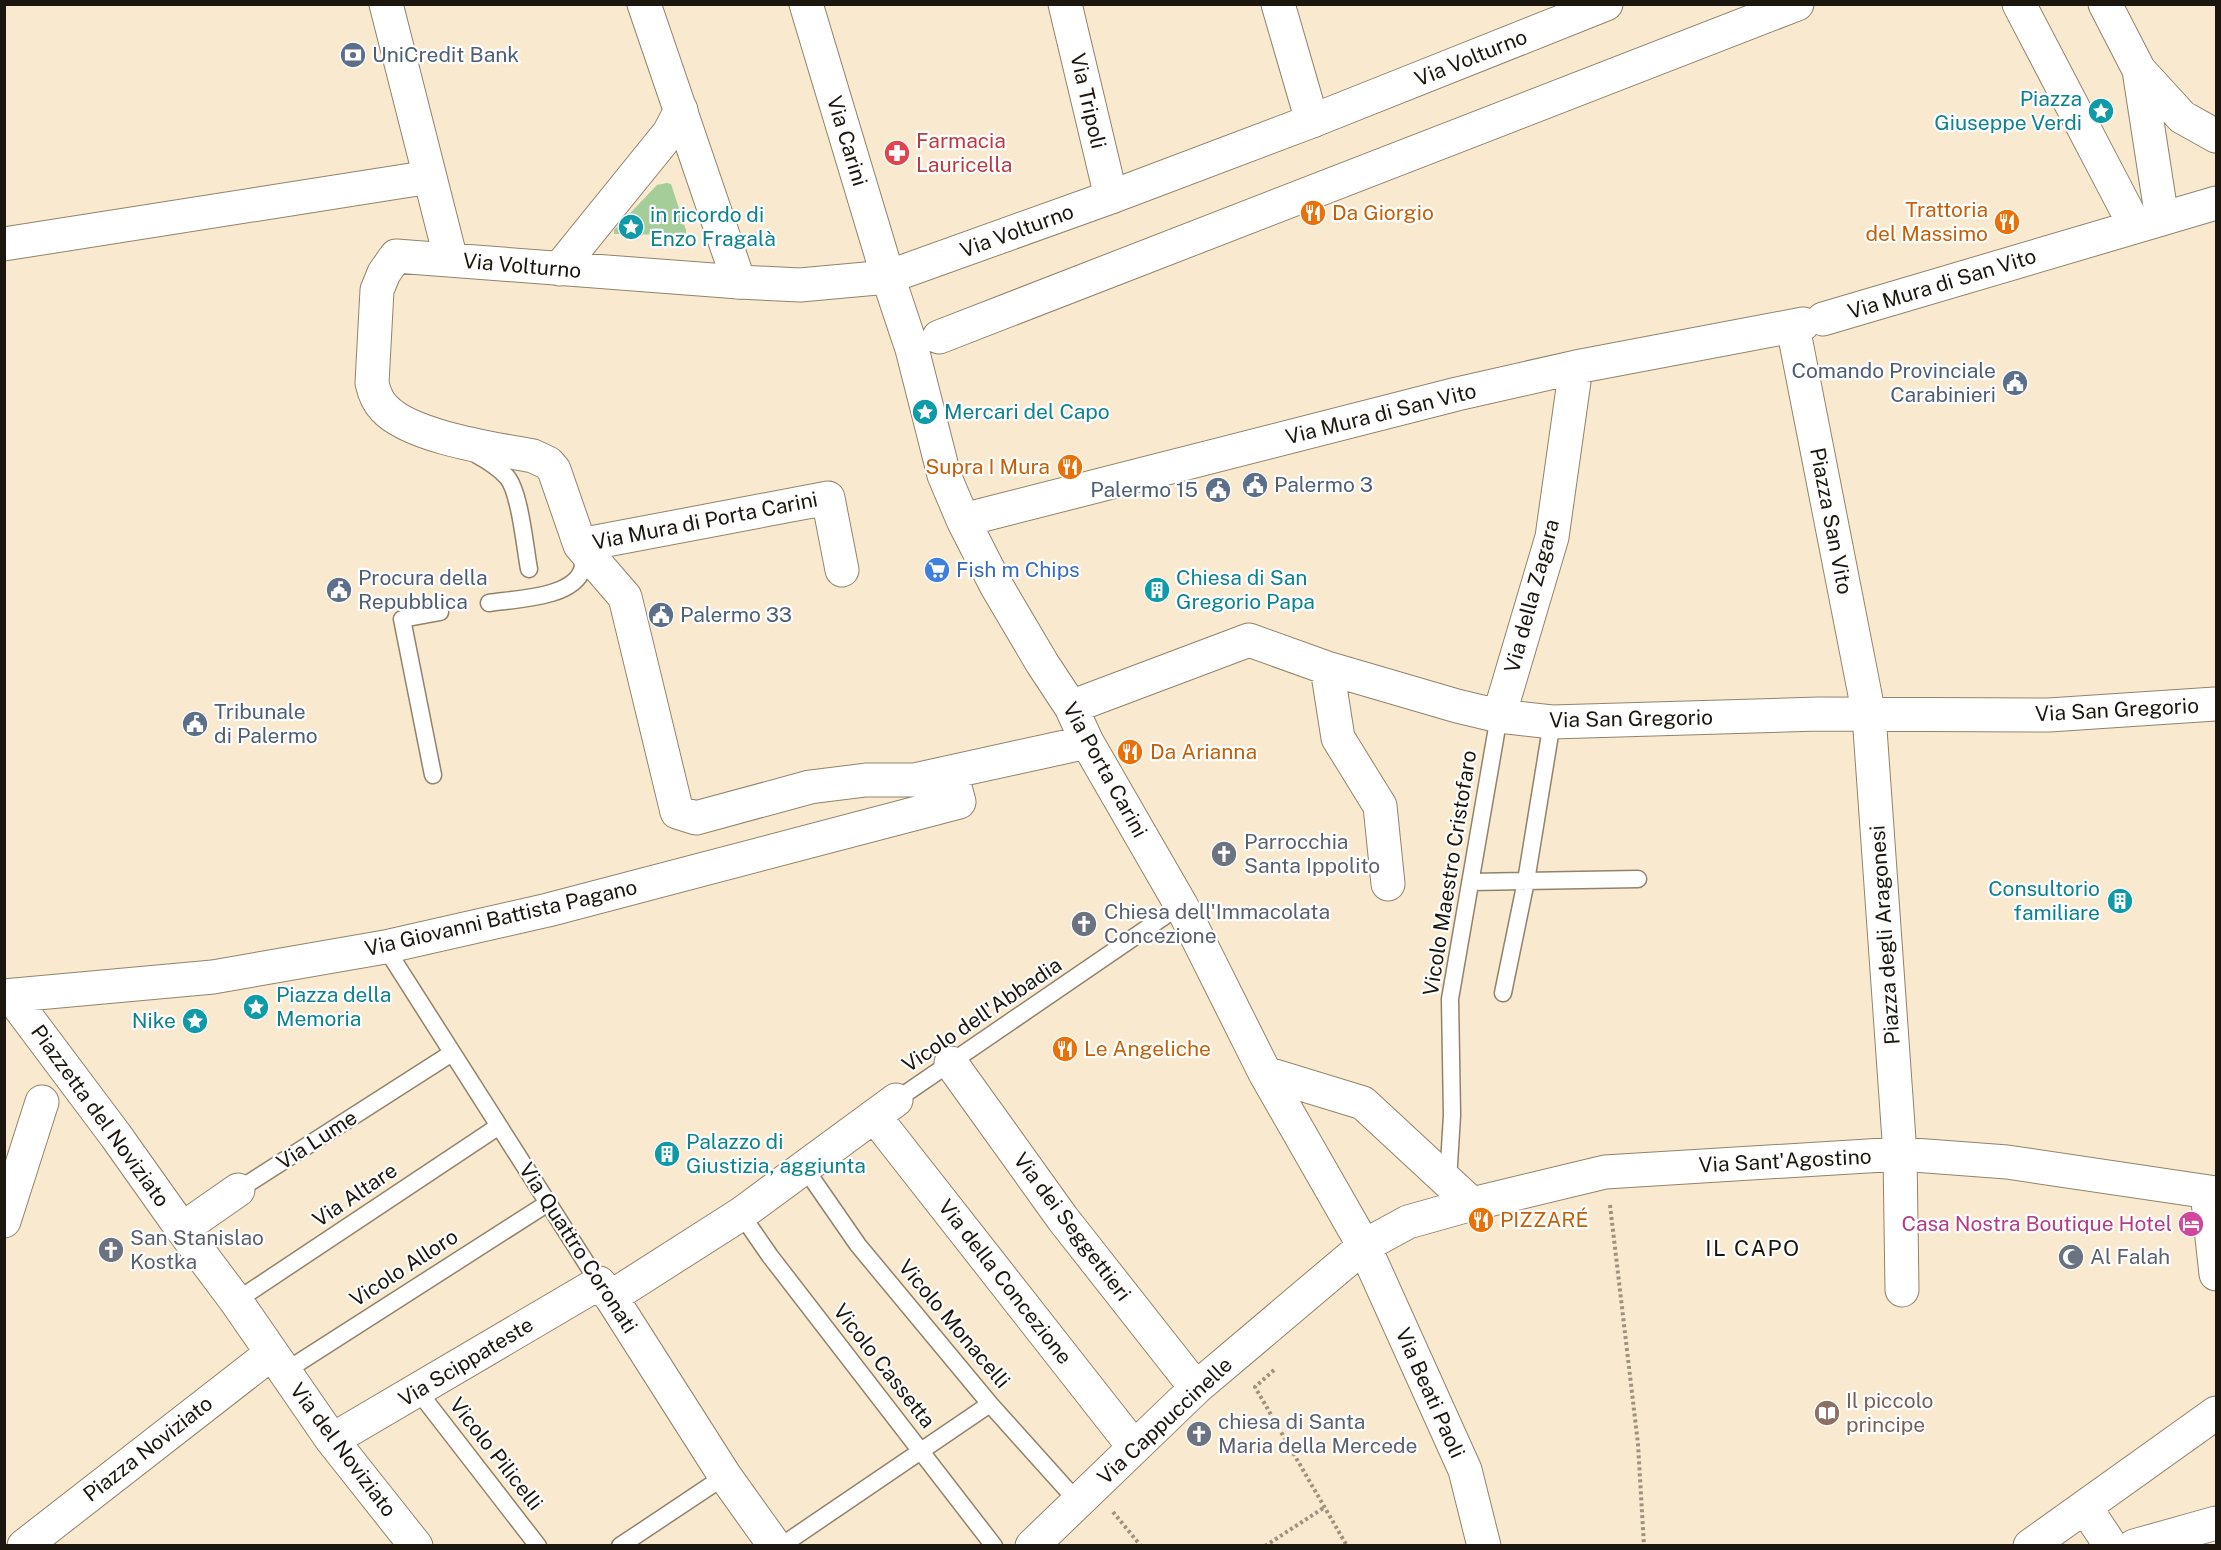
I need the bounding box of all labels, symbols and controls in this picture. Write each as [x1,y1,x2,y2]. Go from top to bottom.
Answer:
street label: Via Volturno [1411,24,1531,91]
bank icon: UniCredit Bank [338,40,368,70]
place label: UniCredit Bank [372,42,519,67]
street label: Via Tripoli [1065,51,1112,151]
place label: Piazza Giuseppe Verdi [1934,86,2082,135]
street label: Via Carini [822,93,873,189]
place icon: Piazza Giuseppe Verdi [2086,96,2116,126]
place label: Farmacia Lauricella [916,128,1012,177]
pharmacy icon: Farmacia Lauricella [882,138,912,168]
place label: Trattoria del Massimo [1865,197,1988,246]
street label: Via Volturno [957,198,1077,263]
restaurant icon: Da Giorgio [1298,198,1328,228]
place label: Da Giorgio [1332,200,1434,225]
place label: in ricordo di Enzo Fragalà [650,202,776,251]
restaurant icon: Trattoria del Massimo [1992,207,2022,237]
place icon: in ricordo di Enzo Fragalà [616,212,646,242]
street label: Via Mura di San Vito [1845,243,2039,324]
street label: Via Volturno [462,248,582,283]
place label: Comando Provinciale Carabinieri [1792,358,1996,407]
public building icon: Comando Provinciale Carabinieri [2000,368,2030,398]
street label: Via Mura di San Vito [1283,378,1479,449]
place icon: Mercari del Capo [910,397,940,427]
place label: Mercari del Capo [944,399,1110,424]
street label: Piazza San Vito [1805,445,1858,596]
restaurant icon: Supra I Mura [1055,452,1085,482]
place label: Supra I Mura [925,454,1050,479]
public building icon: Palermo 3 [1240,470,1270,500]
place label: Palermo 3 [1274,472,1373,497]
public building icon: Palermo 15 [1203,475,1233,505]
place label: Palermo 15 [1090,477,1198,502]
street label: Via Mura di Porta Carini [590,486,820,555]
street label: Via della Zagara [1499,516,1564,675]
supermarket icon: Fish m Chips [922,555,952,585]
place label: Fish m Chips [956,557,1080,582]
place label: Procura della Repubblica [358,565,488,614]
place label: Chiesa di San Gregorio Papa [1176,565,1315,614]
public building icon: Procura della Repubblica [324,575,354,605]
building icon: Chiesa di San Gregorio Papa [1142,575,1172,605]
public building icon: Palermo 33 [646,600,676,630]
place label: Palermo 33 [680,602,792,627]
street label: Via San Gregorio [2034,693,2200,726]
street label: Via Porta Carini [1058,698,1153,842]
place label: Tribunale di Palermo [214,699,318,748]
street label: Via San Gregorio [1549,705,1713,732]
public building icon: Tribunale di Palermo [180,709,210,739]
restaurant icon: Da Arianna [1115,737,1145,767]
place label: Da Arianna [1150,739,1257,764]
street label: Vicolo Maestro Cristofaro [1418,748,1481,997]
street label: Piazza degli Aragonesi [1864,825,1905,1046]
place label: Parrocchia Santa Ippolito [1244,829,1380,878]
church icon: Parrocchia Santa Ippolito [1209,839,1239,869]
street label: Via Giovanni Battista Pagano [362,874,640,961]
place label: Consultorio familiare [1988,876,2100,925]
building icon: Consultorio familiare [2105,886,2135,916]
place label: Chiesa dell'Immacolata Concezione [1104,899,1330,948]
church icon: Chiesa dell'Immacolata Concezione [1069,909,1099,939]
street label: Vicolo dell'Abbadia [897,952,1066,1077]
place label: Piazza della Memoria [276,982,391,1031]
place icon: Piazza della Memoria [241,992,271,1022]
place icon: Nike [180,1006,210,1036]
place label: Nike [132,1008,176,1033]
street label: Piazzetta del Noviziato [26,1020,175,1212]
restaurant icon: Le Angeliche [1050,1034,1080,1064]
place label: Le Angeliche [1084,1036,1211,1061]
street label: Via Lume [272,1104,362,1175]
place label: Palazzo di Giustizia, aggiunta [686,1129,866,1178]
building icon: Palazzo di Giustizia, aggiunta [652,1139,682,1169]
street label: Via Sant'Agostino [1698,1143,1872,1178]
street label: Via dei Seggettieri [1009,1148,1136,1306]
street label: Via Altare [308,1157,402,1232]
street label: Via Quattro Coronati [514,1158,643,1338]
street label: Via della Concezione [933,1194,1077,1369]
restaurant icon: PIZZARÉ [1466,1205,1496,1235]
place label: PIZZARÉ [1500,1207,1589,1232]
hotel icon: Casa Nostra Boutique Hotel [2176,1209,2206,1239]
place label: Casa Nostra Boutique Hotel [1902,1211,2172,1236]
street label: Vicolo Alloro [345,1223,462,1312]
place label: San Stanislao Kostka [130,1225,264,1274]
church icon: San Stanislao Kostka [96,1235,126,1265]
district label: IL CAPO [1705,1235,1801,1261]
mosque icon: Al Falah [2056,1242,2086,1272]
place label: Al Falah [2090,1244,2170,1269]
street label: Vicolo Monacelli [893,1254,1015,1393]
street label: Vicolo Cassetta [828,1299,941,1433]
street label: Via Scippateste [394,1312,538,1412]
street label: Via Beati Paoli [1391,1324,1470,1462]
street label: Via Cappuccinelle [1092,1352,1237,1489]
street label: Via del Noviziato [285,1378,402,1522]
place label: Il piccolo principe [1846,1388,1933,1437]
street label: Piazza Noviziato [78,1391,217,1507]
street label: Vicolo Pilicelli [445,1392,548,1515]
library icon: Il piccolo principe [1812,1398,1842,1428]
place label: chiesa di Santa Maria della Mercede [1218,1409,1418,1458]
church icon: chiesa di Santa Maria della Mercede [1184,1419,1214,1449]

